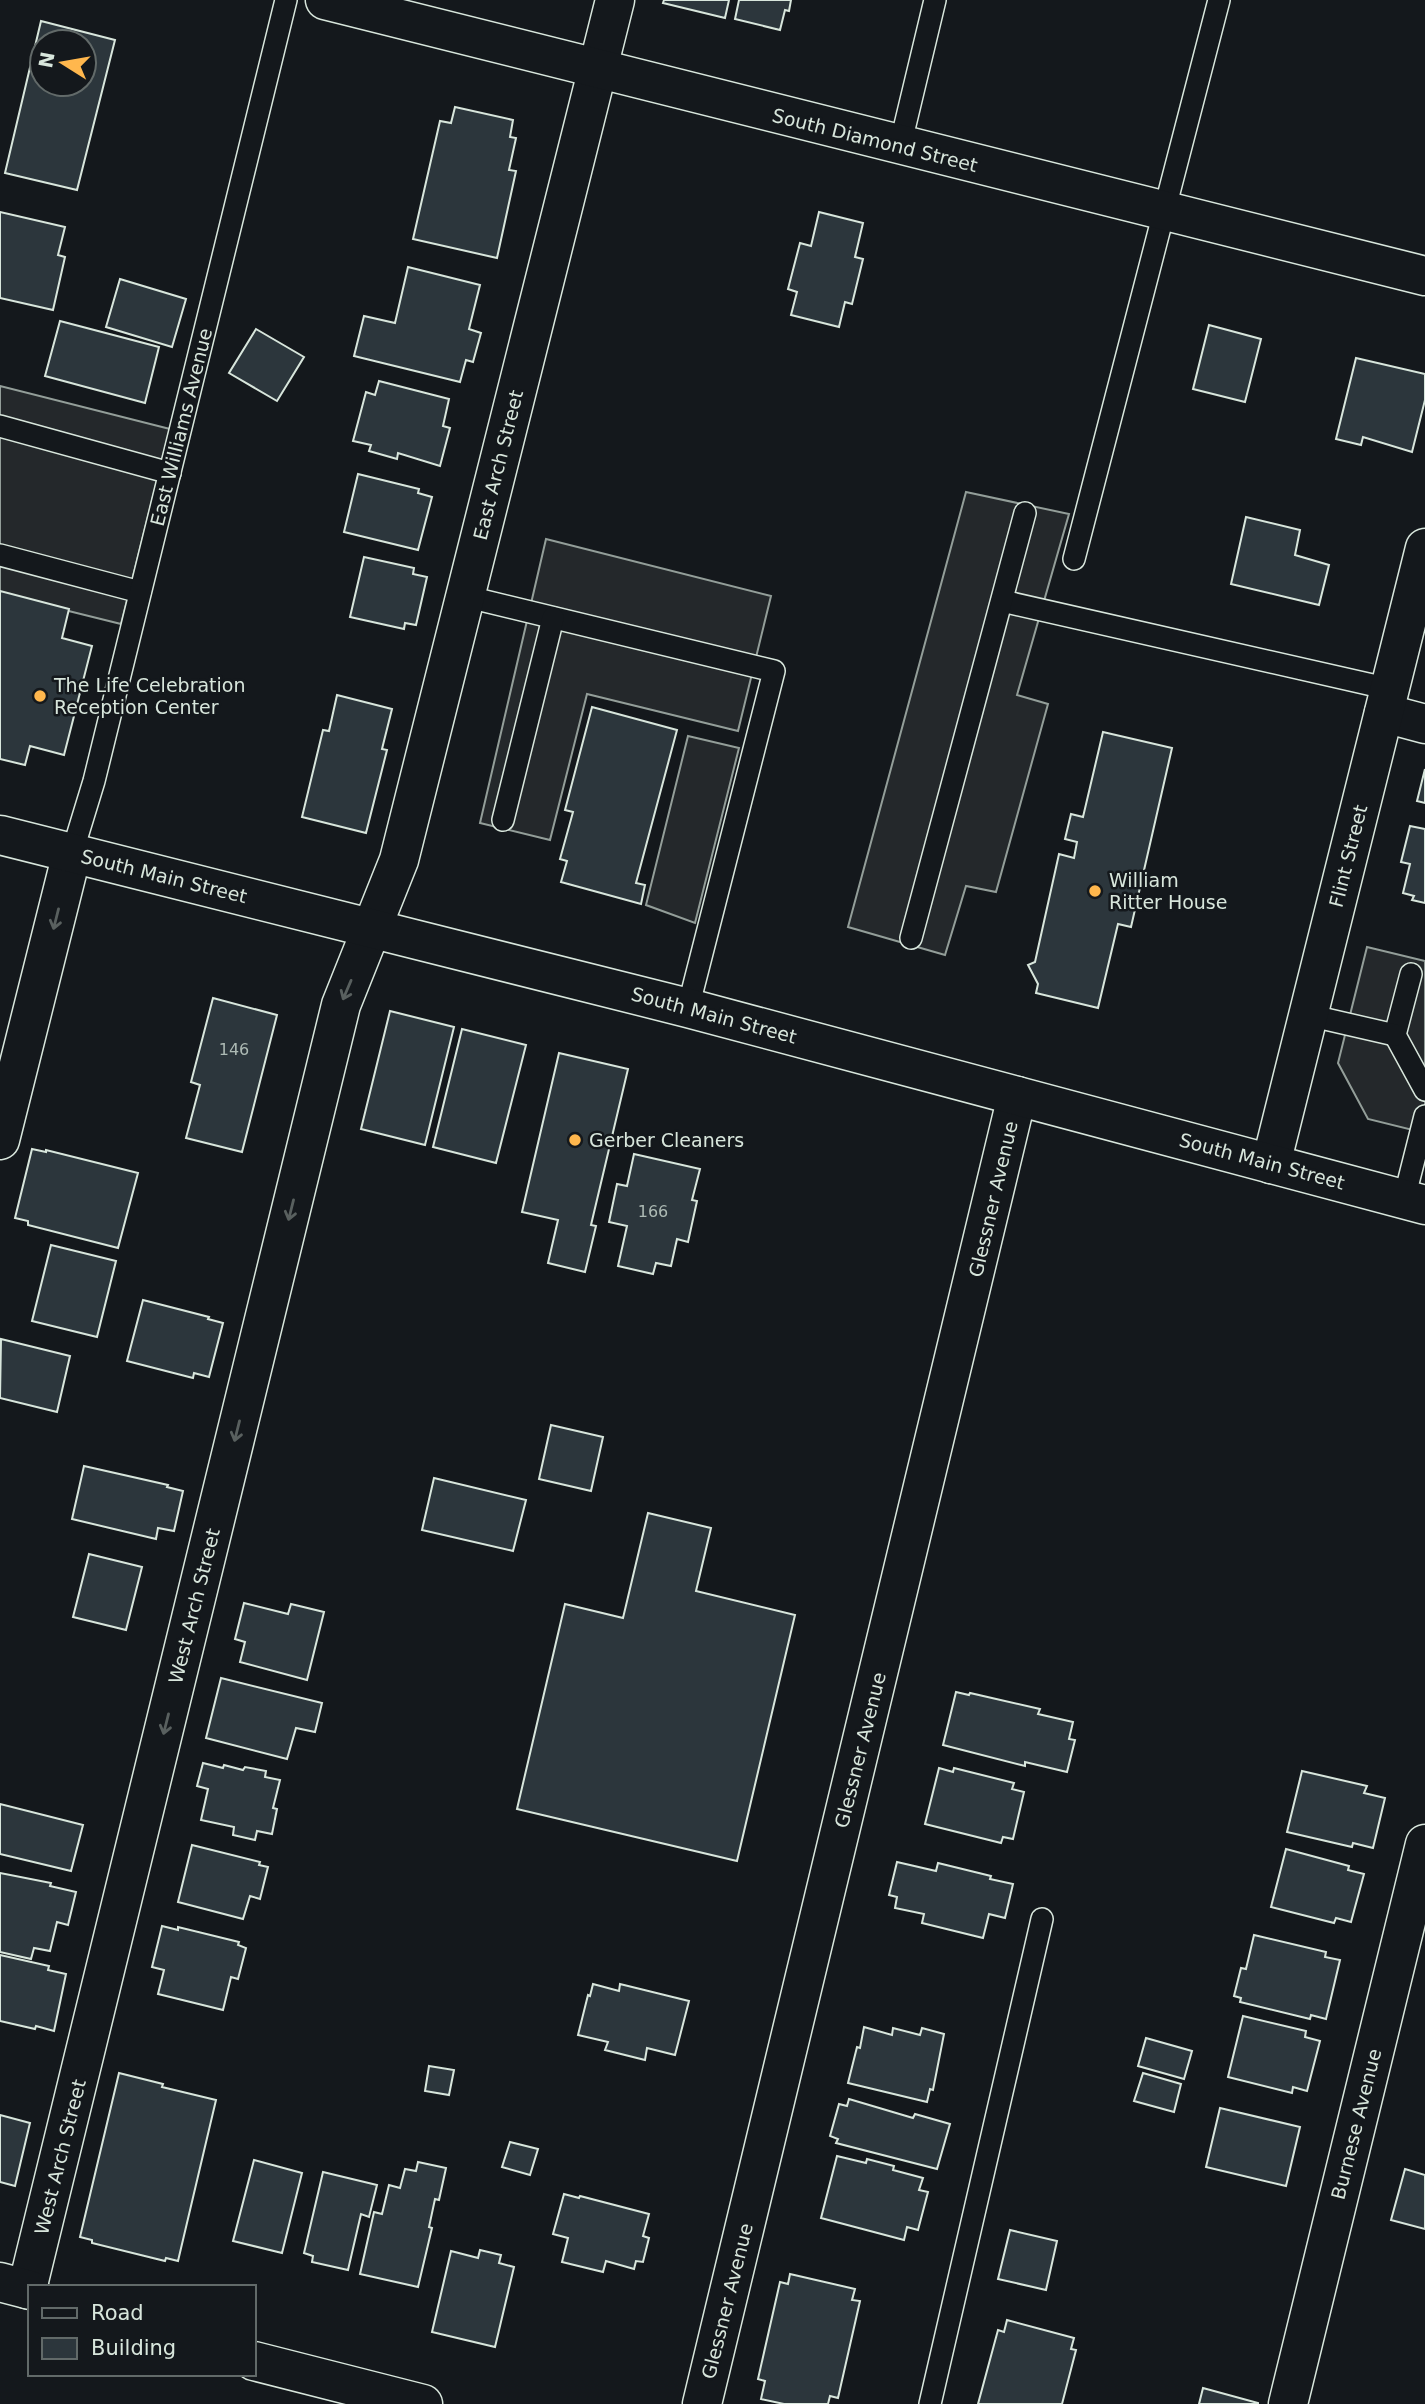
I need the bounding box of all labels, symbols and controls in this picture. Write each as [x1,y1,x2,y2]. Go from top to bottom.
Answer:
north arrow [28,28,98,98]
text: N [34,50,59,70]
street label: South Diamond Street [770,104,980,176]
street label: East Williams Avenue [146,326,216,528]
street label: East Arch Street [469,388,527,542]
place label: The Life Celebration Reception Center [53,674,246,718]
marker: The Life Celebration Reception Center [32,688,48,704]
street label: Flint Street [1325,803,1371,909]
street label: South Main Street [79,845,249,907]
place label: William Ritter House [1109,869,1227,913]
marker: William Ritter House [1087,883,1103,899]
one-way arrow [49,907,62,930]
one-way arrow [340,979,353,1000]
street label: South Main Street [629,982,799,1048]
house number: 146 [219,1040,249,1059]
street label: Glessner Avenue [964,1119,1022,1279]
street label: South Main Street [1177,1128,1347,1194]
place label: Gerber Cleaners [589,1129,744,1151]
marker: Gerber Cleaners [567,1132,583,1148]
one-way arrow [284,1198,297,1221]
house number: 166 [638,1202,668,1221]
one-way arrow [230,1419,243,1442]
street label: West Arch Street [164,1526,224,1686]
street label: Glessner Avenue [830,1670,890,1830]
one-way arrow [158,1712,172,1735]
street label: Burnese Avenue [1327,2046,1385,2202]
street label: West Arch Street [30,2077,90,2237]
street label: Glessner Avenue [697,2221,757,2381]
legend [28,2285,256,2376]
text: Road [91,2301,144,2325]
text: Building [91,2336,176,2360]

